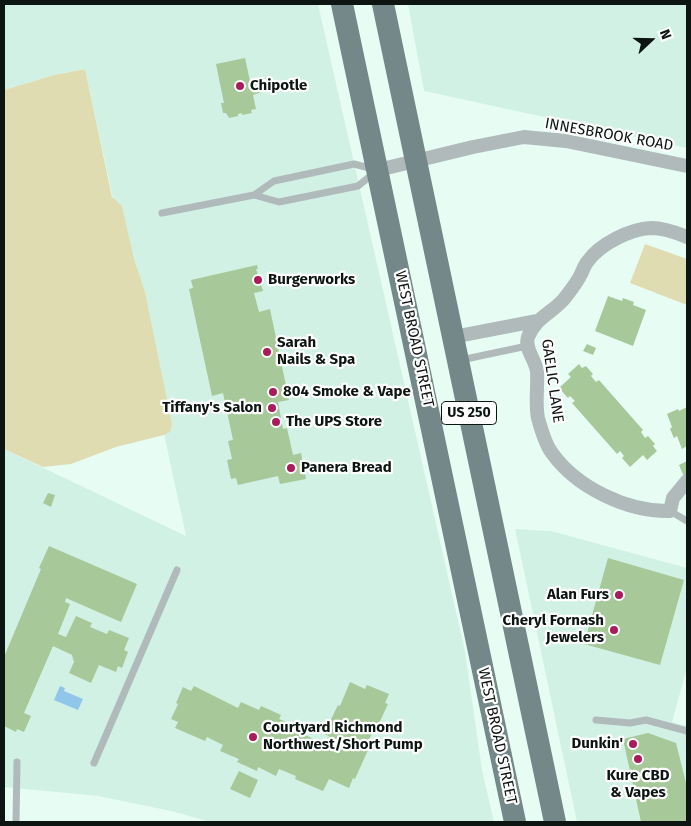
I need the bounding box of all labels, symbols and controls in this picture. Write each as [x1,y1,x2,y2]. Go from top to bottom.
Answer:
north arrow [626,15,676,65]
text: N [656,27,675,42]
place label: Chipotle [250,77,307,95]
marker: Chipotle [234,80,246,92]
street label: INNESBROOK ROAD [543,115,675,155]
street label: WEST BROAD STREET [391,269,437,409]
place label: Burgerworks [268,271,355,289]
marker: Burgerworks [252,274,264,286]
place label: Sarah Nails & Spa [277,334,355,369]
street label: GAELIC LANE [537,338,567,424]
marker: Sarah Nails & Spa [261,346,273,358]
place label: 804 Smoke & Vape [283,383,411,401]
marker: 804 Smoke & Vape [267,386,279,398]
place label: Tiffany's Salon [162,399,262,417]
marker: Tiffany's Salon [266,402,278,414]
road number: US 250 [442,402,496,424]
place label: The UPS Store [286,413,382,431]
marker: The UPS Store [270,416,282,428]
place label: Panera Bread [301,459,392,477]
marker: Panera Bread [285,462,297,474]
place label: Alan Furs [547,586,609,604]
marker: Alan Furs [613,589,625,601]
place label: Cheryl Fornash Jewelers [503,612,604,647]
marker: Cheryl Fornash Jewelers [608,624,620,636]
street label: WEST BROAD STREET [474,666,520,806]
place label: Courtyard Richmond Northwest/Short Pump [263,719,423,754]
marker: Courtyard Richmond Northwest/Short Pump [247,731,259,743]
place label: Dunkin' [571,735,623,753]
marker: Dunkin' [627,738,639,750]
marker: Kure CBD & Vapes [632,753,644,765]
place label: Kure CBD & Vapes [607,767,669,802]

